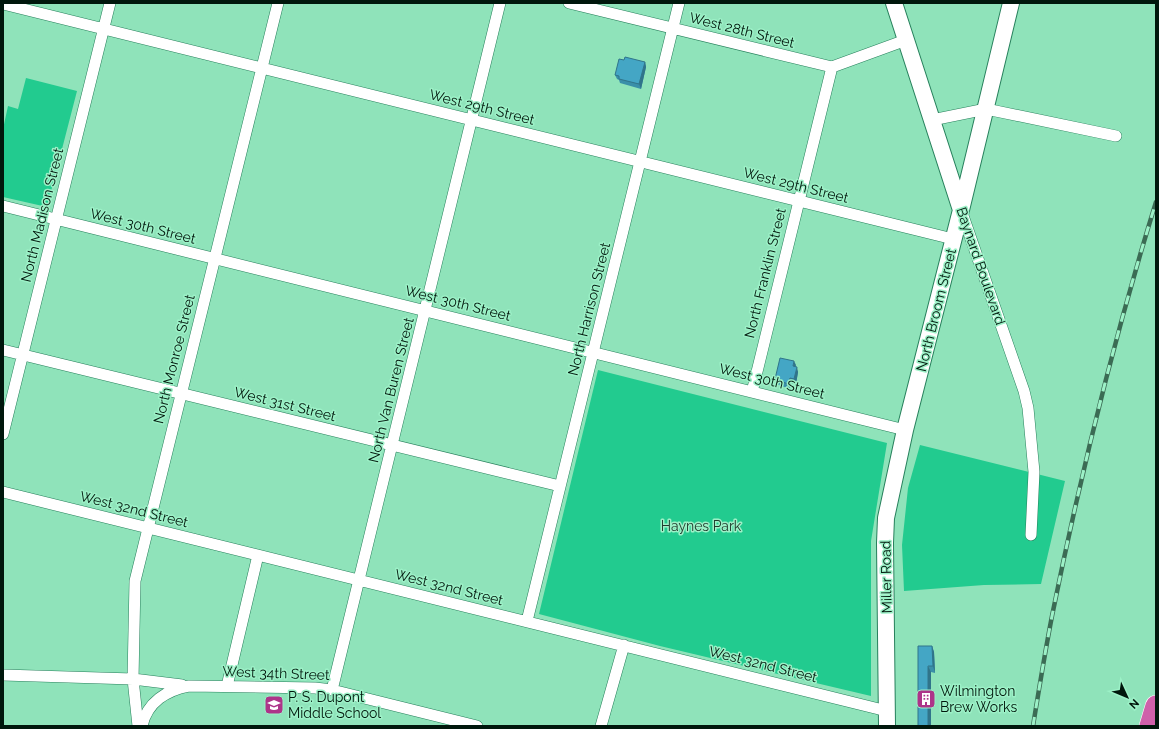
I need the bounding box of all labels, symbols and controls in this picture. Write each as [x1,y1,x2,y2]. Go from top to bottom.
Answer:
street label: West 28th Street [688,9,797,51]
street label: West 29th Street [428,86,536,128]
street label: North Madison Street [18,146,66,284]
street label: West 29th Street [742,164,850,206]
street label: West 30th Street [89,205,198,247]
street label: Baynard Boulevard [953,205,1009,327]
street label: North Franklin Street [741,206,789,340]
street label: North Harrison Street [565,240,613,377]
street label: North Broom Street [913,247,959,373]
street label: West 30th Street [404,282,513,324]
street label: North Monroe Street [150,292,198,425]
street label: North Van Buren Street [365,315,417,464]
street label: West 30th Street [718,360,827,402]
street label: West 31st Street [232,384,338,424]
street label: West 32nd Street [78,488,190,530]
park label: Haynes Park [661,518,742,534]
street label: Miller Road [877,540,895,614]
street label: West 32nd Street [393,566,505,608]
street label: West 32nd Street [707,643,819,685]
street label: West 34th Street [222,663,330,683]
north arrow [1107,677,1147,717]
place label: Wilmington Brew Works [940,683,1017,715]
building icon: Wilmington Brew Works [915,688,937,710]
place label: P. S. Dupont Middle School [288,689,381,721]
school or university icon: P. S. Dupont Middle School [263,694,285,716]
text: N [1126,696,1141,711]

